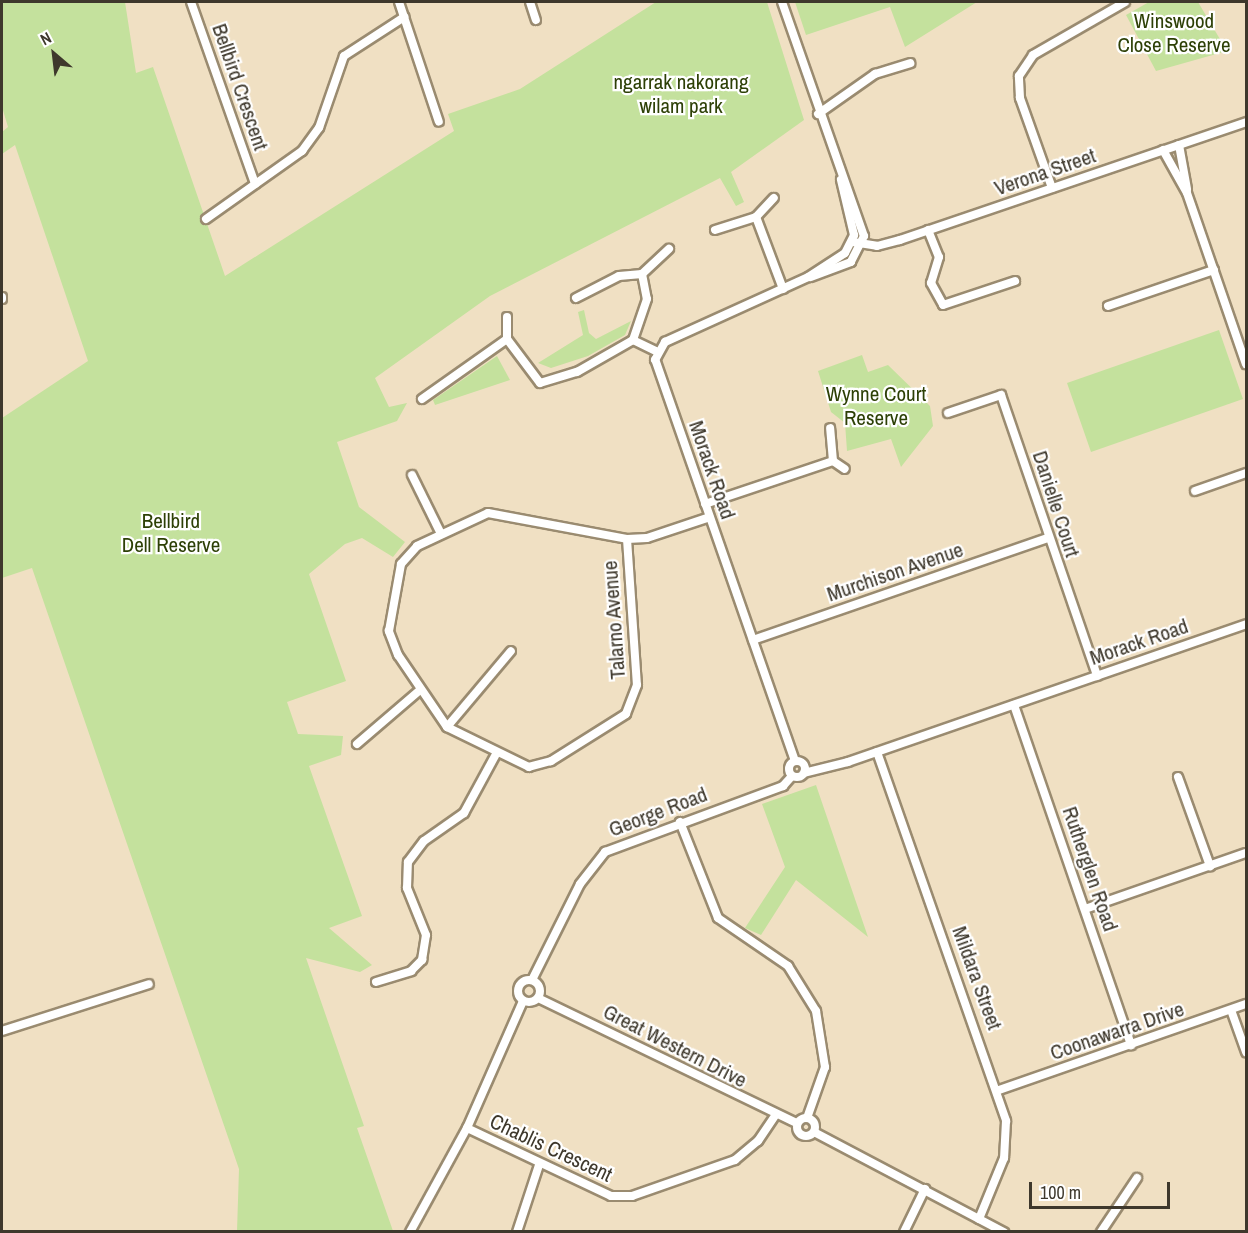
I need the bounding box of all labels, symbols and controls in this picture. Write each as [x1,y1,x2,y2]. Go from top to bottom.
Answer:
park label: Winswood Close Reserve [1118,8,1230,58]
street label: Bellbird Crescent [207,20,273,154]
north arrow [24,24,84,84]
text: N [36,26,55,50]
park label: ngarrak nakorang wilam park [614,69,748,119]
street label: Verona Street [991,143,1099,201]
park label: Wynne Court Reserve [826,381,926,431]
street label: Morack Road [683,417,741,523]
street label: Danielle Court [1027,448,1085,560]
park label: Bellbird Dell Reserve [122,508,220,558]
street label: Murchison Avenue [823,537,967,607]
street label: Talarno Avenue [597,559,631,681]
street label: Morack Road [1086,613,1192,671]
street label: George Road [605,782,711,842]
street label: Rutherglen Road [1057,803,1123,935]
street label: Mildara Street [947,923,1007,1033]
street label: Coonawarra Drive [1047,996,1187,1066]
street label: Great Western Drive [599,999,751,1093]
street label: Chablis Crescent [486,1109,616,1187]
scale bar [1032,1170,1173,1208]
text: 100 m [1040,1180,1081,1205]

